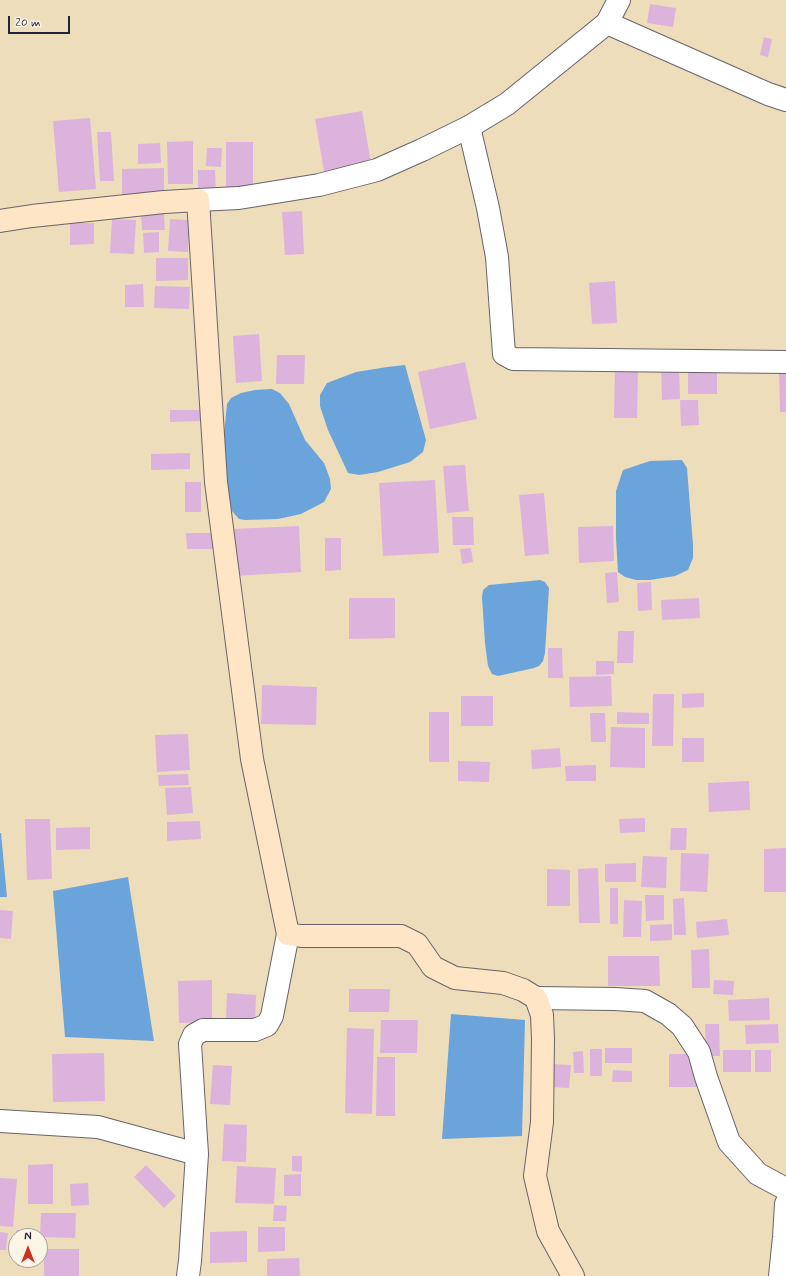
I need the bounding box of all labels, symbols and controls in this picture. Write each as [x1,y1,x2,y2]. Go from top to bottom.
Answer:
scale bar [10,8,72,34]
text: 20 m [15,15,41,31]
north arrow [8,1228,48,1268]
text: N [24,1230,32,1244]

